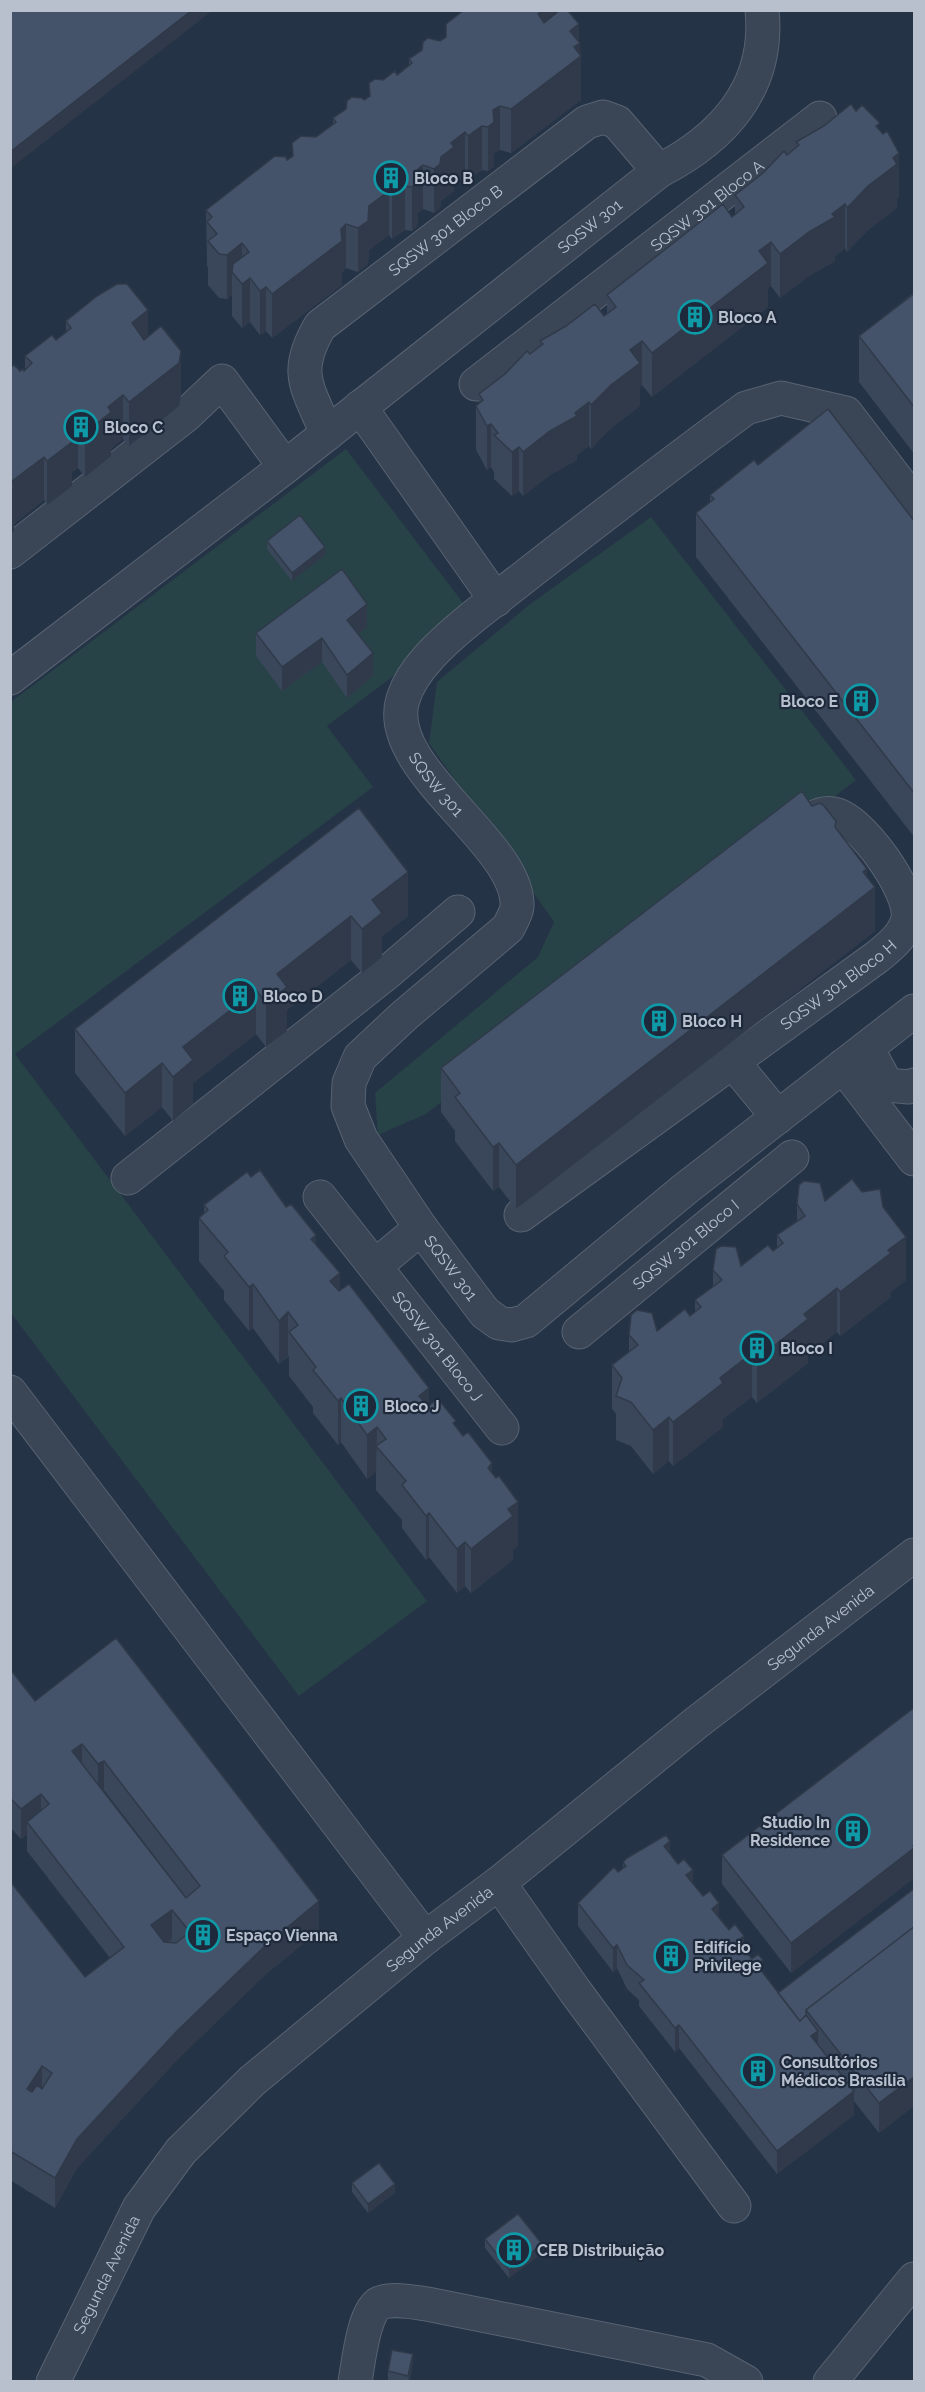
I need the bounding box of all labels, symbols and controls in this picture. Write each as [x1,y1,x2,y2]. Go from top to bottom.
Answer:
street label: SQSW 301 Bloco A [647,156,768,255]
building icon: Bloco B [373,160,409,196]
place label: Bloco B [414,169,473,188]
street label: SQSW 301 Bloco B [385,181,506,280]
street label: SQSW 301 [554,195,626,258]
building icon: Bloco A [677,299,713,335]
place label: Bloco A [718,308,777,327]
building icon: Bloco C [63,409,99,445]
place label: Bloco C [104,418,163,437]
building icon: Bloco E [843,683,879,719]
place label: Bloco E [780,692,838,711]
street label: SQSW 301 [405,749,468,821]
street label: SQSW 301 Bloco H [777,936,900,1034]
building icon: Bloco D [222,978,258,1014]
place label: Bloco D [263,987,323,1006]
building icon: Bloco H [641,1003,677,1039]
place label: Bloco H [682,1012,742,1031]
street label: SQSW 301 Bloco I [629,1196,743,1294]
street label: SQSW 301 [420,1232,481,1305]
street label: SQSW 301 Bloco J [389,1288,487,1406]
building icon: Bloco I [739,1330,775,1366]
place label: Bloco I [780,1339,833,1358]
building icon: Bloco J [343,1388,379,1424]
place label: Bloco J [384,1396,440,1416]
street label: Segunda Avenida [764,1581,878,1675]
place label: Studio In Residence [750,1813,830,1850]
building icon: Studio In Residence [835,1813,871,1849]
street label: Segunda Avenida [382,1882,497,1976]
building icon: Espaço Vienna [185,1917,221,1953]
place label: Espaço Vienna [226,1926,338,1945]
building icon: Edifício Privilege [653,1938,689,1974]
place label: Edifício Privilege [694,1938,762,1975]
building icon: Consultórios Médicos Brasília [740,2053,776,2089]
place label: Consultórios Médicos Brasília [781,2053,906,2090]
street label: Segunda Avenida [69,2212,144,2337]
building icon: CEB Distribuição [496,2232,532,2268]
place label: CEB Distribuição [537,2241,664,2260]

